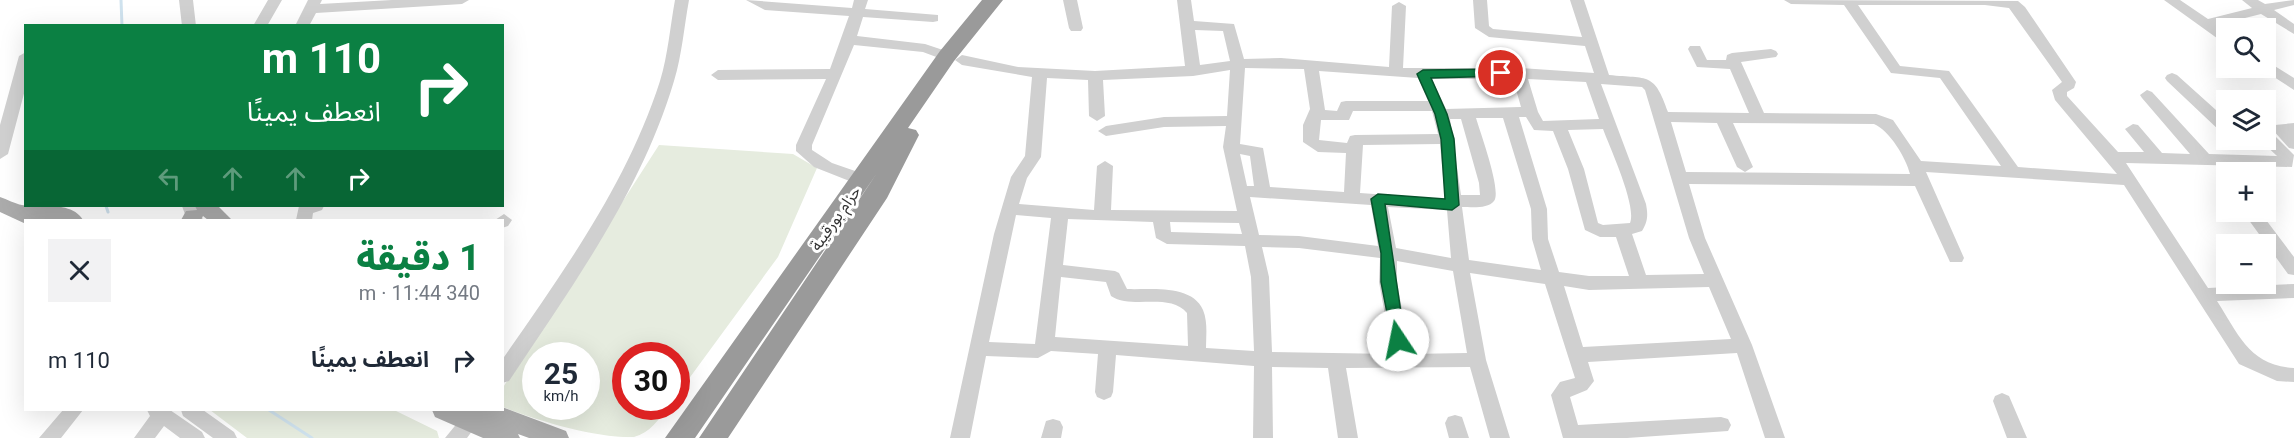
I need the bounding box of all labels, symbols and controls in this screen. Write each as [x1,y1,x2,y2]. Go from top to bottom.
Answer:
map controls [2216,18,2276,294]
button: search [2216,18,2276,78]
text: 110 m [262,34,381,83]
pin [1475,47,1526,98]
icon: right [402,48,480,126]
icon: arrive [1484,56,1517,89]
button: layers [2216,90,2276,150]
text: انعطف يمينًا [247,96,381,128]
icon: left [153,162,186,195]
icon: ahead [216,162,249,195]
icon: ahead [279,162,312,195]
icon: right [342,162,375,195]
button: + [2216,162,2276,222]
street label: حزام بورقيبة [806,182,867,256]
button: − [2216,234,2276,294]
text: 1 دقيقة [356,237,480,279]
button: close [48,239,111,302]
text: 340 m · 11:44 [359,281,480,305]
position arrow [1366,308,1430,372]
speed limit sign: 30 [612,342,690,420]
icon: right [447,344,480,377]
text: انعطف يمينًا [311,347,429,372]
text: 110 m [48,348,110,373]
text: 25 [544,356,578,391]
text: km/h [543,387,579,405]

